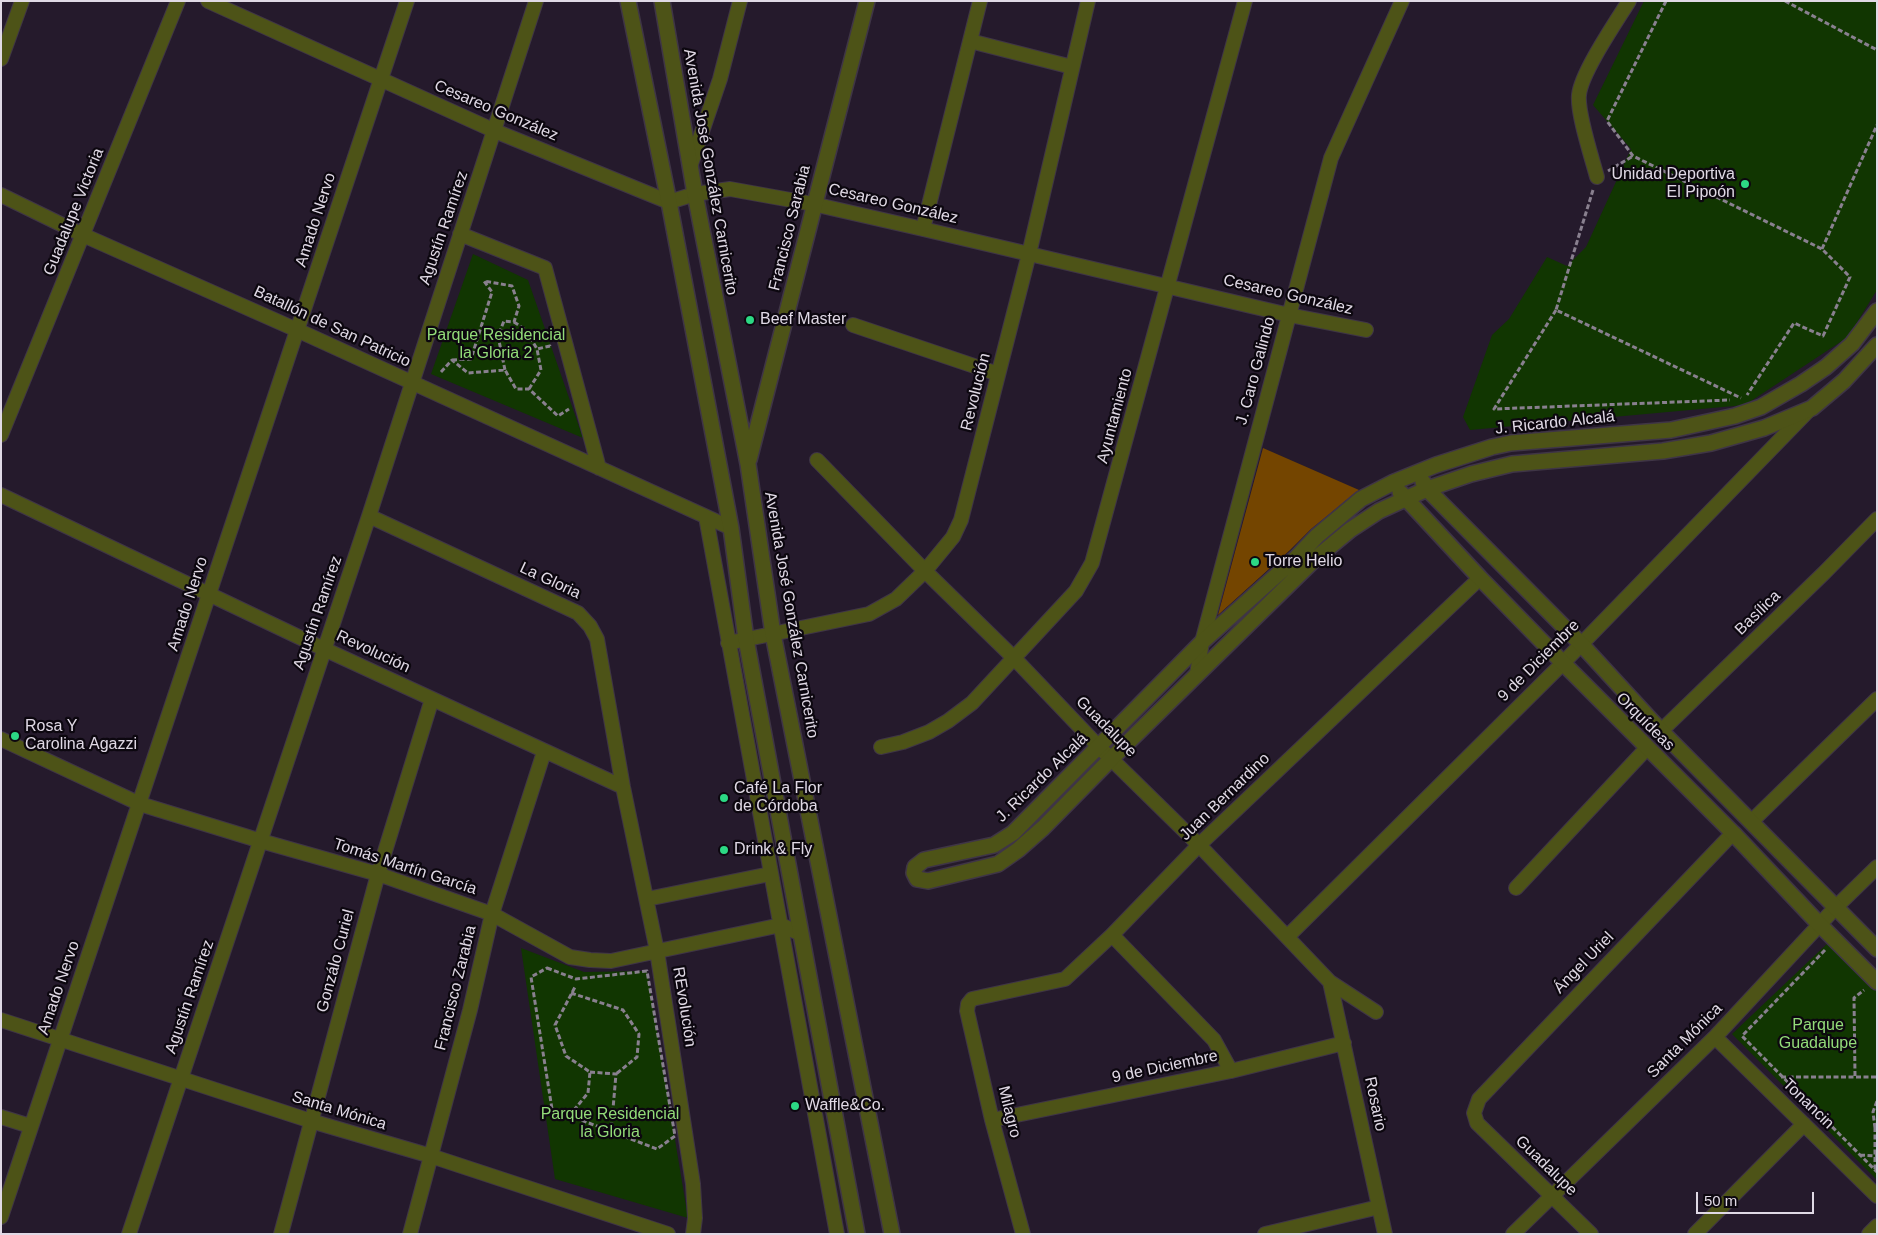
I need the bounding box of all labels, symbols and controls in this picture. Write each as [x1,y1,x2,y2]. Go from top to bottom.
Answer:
street label: Avenida José González Carnicerito [679,47,741,297]
street label: Cesareo González [431,76,561,146]
street label: Guadalupe Victoria [40,145,108,279]
street label: Francisco Sarabia [765,163,815,293]
place label: Unidad Deportiva El Pipoón [1611,165,1735,203]
street label: Agustín Ramírez [416,169,472,287]
street label: Amado Nervo [292,171,340,269]
marker: Unidad Deportiva El Pipoón [1739,178,1751,190]
street label: Cesareo González [826,180,960,228]
street label: Cesareo González [1221,271,1355,319]
street label: Batallón de San Patricio [251,282,413,372]
place label: Beef Master [760,310,846,330]
marker: Beef Master [744,314,756,326]
street label: J. Caro Galindo [1232,315,1280,427]
park label: Parque Residencial la Gloria 2 [427,326,565,364]
street label: Revolución [957,351,995,433]
street label: Ayuntamiento [1093,366,1137,466]
street label: J. Ricardo Alcalá [1494,407,1616,439]
street label: Avenida José González Carnicerito [760,490,822,740]
place label: Torre Helio [1265,552,1342,572]
street label: Agustín Ramírez [290,554,346,672]
street label: Amado Nervo [164,555,212,653]
marker: Torre Helio [1249,556,1261,568]
street label: La Gloria [517,559,583,603]
street label: Basílica [1731,587,1785,639]
street label: 9 de Diciembre [1494,616,1584,706]
street label: Revolución [333,627,413,677]
street label: Orquídeas [1612,689,1678,755]
street label: Guadalupe [1072,693,1140,761]
place label: Rosa Y Carolina Agazzi [25,717,137,755]
street label: J. Ricardo Alcalá [992,729,1092,827]
marker: Rosa Y Carolina Agazzi [9,730,21,742]
street label: Juan Bernardino [1176,749,1274,845]
place label: Café La Flor de Córdoba [734,779,822,817]
marker: Café La Flor de Córdoba [718,792,730,804]
street label: Tomás Martín García [331,835,479,899]
place label: Drink & Fly [734,840,812,860]
marker: Drink & Fly [718,844,730,856]
street label: Gonzálo Curiel [313,907,359,1015]
street label: Francisco Zarabia [431,924,481,1052]
street label: Ángel Uriel [1550,928,1618,998]
street label: Agustín Ramírez [162,938,218,1056]
street label: Amado Nervo [34,939,84,1037]
street label: REvolución [668,966,700,1048]
street label: Santa Mónica [1644,1000,1726,1082]
park label: Parque Guadalupe [1779,1016,1857,1054]
street label: 9 de Diciembre [1110,1046,1220,1088]
street label: Rosario [1360,1075,1390,1133]
street label: Tonancin [1778,1075,1838,1133]
street label: Milagro [993,1084,1025,1140]
street label: Santa Mónica [289,1088,389,1134]
place label: Waffle&Co. [805,1096,885,1116]
marker: Waffle&Co. [789,1100,801,1112]
park label: Parque Residencial la Gloria [541,1105,679,1143]
street label: Guadalupe [1511,1132,1581,1200]
scale bar [1698,1182,1816,1214]
text: 50 m [1704,1192,1737,1209]

